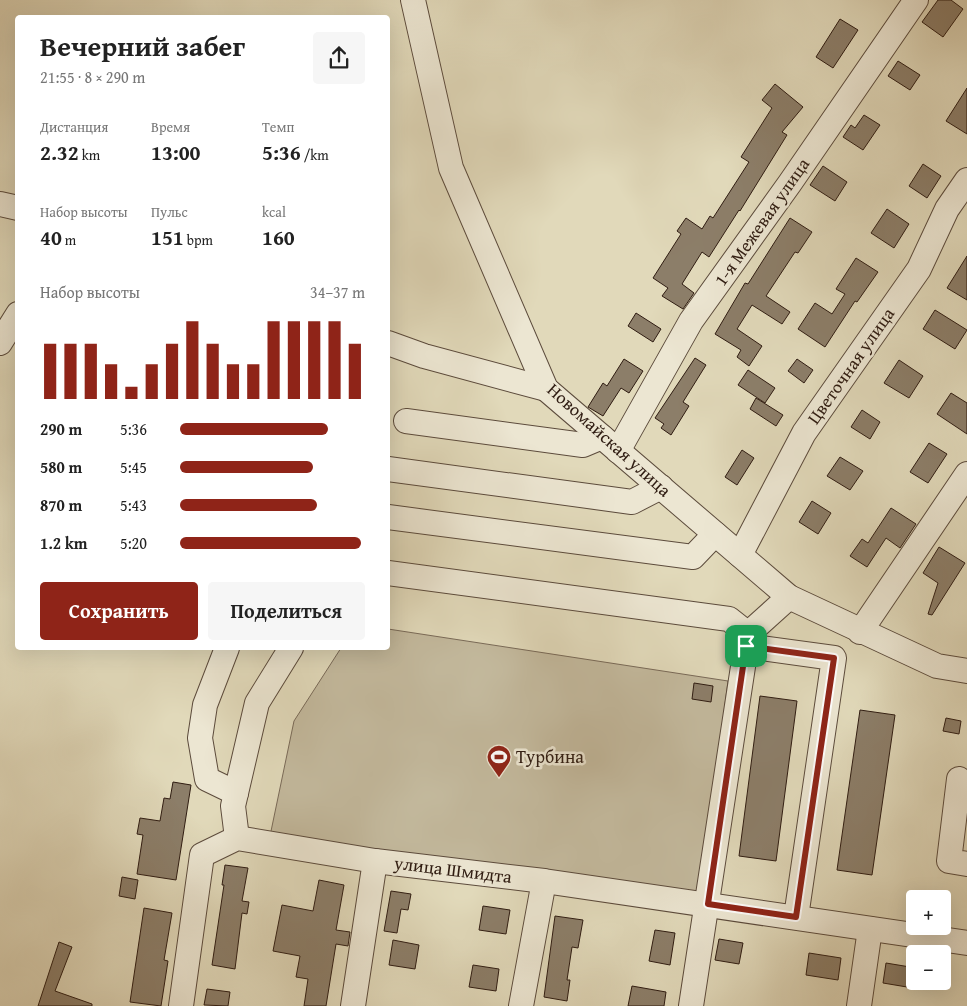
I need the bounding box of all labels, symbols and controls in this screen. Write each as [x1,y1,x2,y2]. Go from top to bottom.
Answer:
text: Вечерний забег [40,25,245,66]
button: share [313,32,365,84]
text: 21:55 · 8 × 290 m [40,65,145,89]
text: Дистанция [40,117,108,137]
text: Время [151,117,190,137]
text: Темп [262,117,294,137]
text: 2.32 [40,137,79,168]
text: 13:00 [151,137,200,168]
text: 5:36 [262,137,301,168]
text: km [79,145,100,165]
text: /km [301,145,329,165]
street label: 1-я Межевая улица [707,152,816,291]
text: Набор высоты [40,202,127,222]
text: Пульс [151,202,188,222]
text: kcal [262,202,286,222]
text: 40 [40,222,62,253]
text: 151 [151,222,184,253]
text: 160 [262,222,295,253]
text: m [62,230,76,250]
text: bpm [184,230,213,250]
text: Набор высоты [40,280,140,304]
text: 34–37 m [310,280,365,304]
street label: Цветочная улица [800,302,901,430]
street label: Новомайская улица [541,376,678,503]
text: 290 m [40,417,82,441]
text: 5:36 [120,417,147,441]
text: 580 m [40,455,82,479]
text: 5:45 [120,455,147,479]
text: 870 m [40,493,82,517]
text: 5:43 [120,493,147,517]
text: 1.2 km [40,531,87,555]
text: 5:20 [120,531,147,555]
button: Сохранить [40,582,198,640]
button: Поделиться [208,582,365,640]
pin [725,625,767,667]
icon: arrive [732,632,760,660]
place label: Турбина [516,743,584,770]
sports icon: Турбина [486,744,512,778]
street label: улица Шмидта [392,849,514,890]
map controls [906,890,951,990]
button: + [906,890,951,935]
button: − [906,945,951,990]

